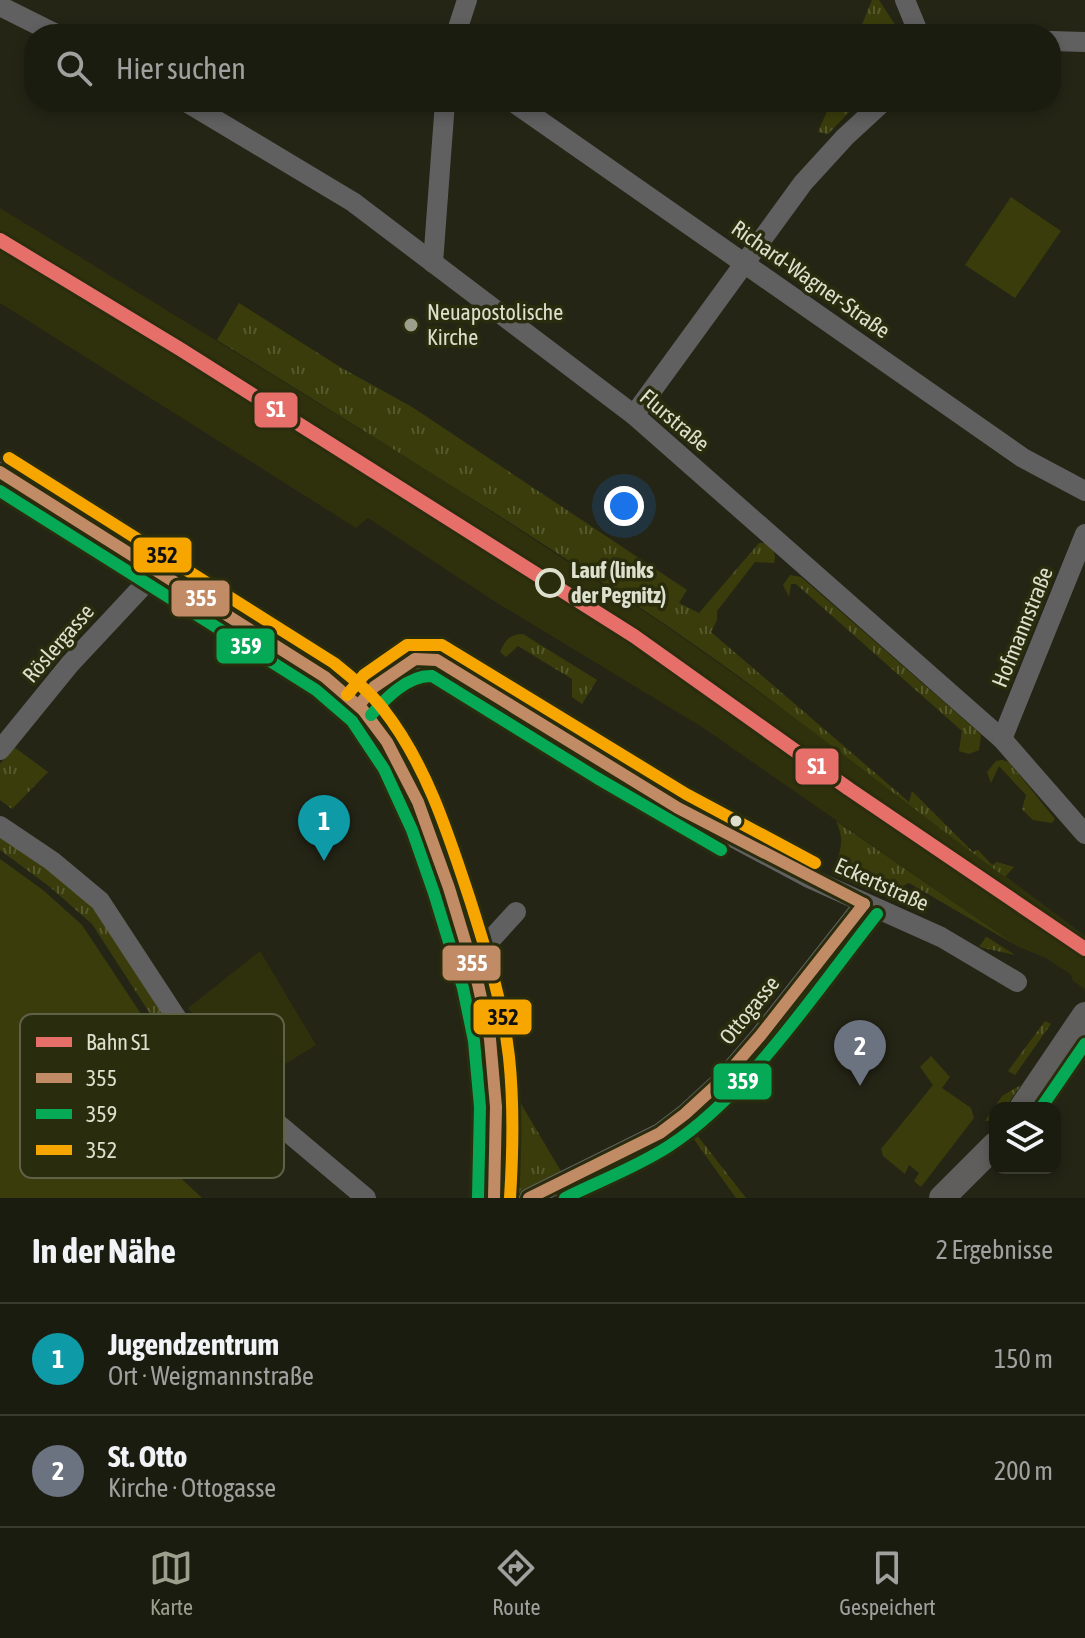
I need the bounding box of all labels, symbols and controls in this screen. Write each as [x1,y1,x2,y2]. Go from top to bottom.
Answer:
search box [24,24,1061,112]
icon: search [52,46,96,90]
text: Hier suchen [116,51,246,85]
street label: Richard-Wagner-Straße [727,215,895,343]
place label: Neuapostolische Kirche [427,299,563,350]
marker: Neuapostolische Kirche [402,316,420,334]
street label: Flurstraße [635,384,715,456]
line badge: S1 [253,391,299,429]
text: S1 [266,396,286,422]
your location [604,486,644,526]
line badge: 352 [132,536,193,574]
text: 352 [146,542,178,568]
place label: Lauf (links der Pegnitz) [571,557,666,608]
street label: Hofmannstraße [986,563,1058,691]
marker: Lauf (links der Pegnitz) [536,569,564,597]
line badge: 355 [170,579,231,618]
text: 355 [185,585,217,611]
street label: Röslergasse [17,599,99,687]
line badge: 359 [215,627,276,665]
text: 359 [230,633,262,659]
line badge: S1 [794,747,840,786]
text: S1 [807,753,827,779]
pin: 1 [298,795,350,861]
unlabelled marker [728,813,744,829]
street label: Eckertstraße [831,852,933,916]
line badge: 355 [441,944,502,982]
text: 355 [456,950,488,976]
street label: Ottogasse [714,971,784,1049]
line badge: 352 [472,998,533,1036]
text: 352 [487,1004,519,1030]
legend [20,1014,284,1178]
pin: 2 [834,1020,886,1086]
text: Bahn S1 [86,1029,151,1055]
line badge: 359 [712,1062,773,1101]
text: 355 [86,1065,117,1091]
text: 359 [727,1068,759,1094]
text: 359 [86,1101,117,1127]
map controls [989,1102,1061,1174]
button: layers [989,1102,1061,1174]
text: 352 [86,1137,117,1163]
text: In der Nähe [32,1231,176,1270]
text: 2 Ergebnisse [936,1235,1053,1265]
text: Jugendzentrum [108,1327,279,1361]
text: 1 [52,1344,64,1374]
text: 150 m [994,1344,1053,1374]
text: Ort · Weigmannstraße [108,1361,314,1391]
text: St. Otto [108,1439,187,1473]
text: 2 [52,1456,64,1486]
text: 200 m [994,1456,1053,1486]
text: Kirche · Ottogasse [108,1473,276,1503]
tab: Karte [149,1546,193,1620]
tab: Route [492,1546,540,1620]
tab: Gespeichert [839,1546,936,1620]

